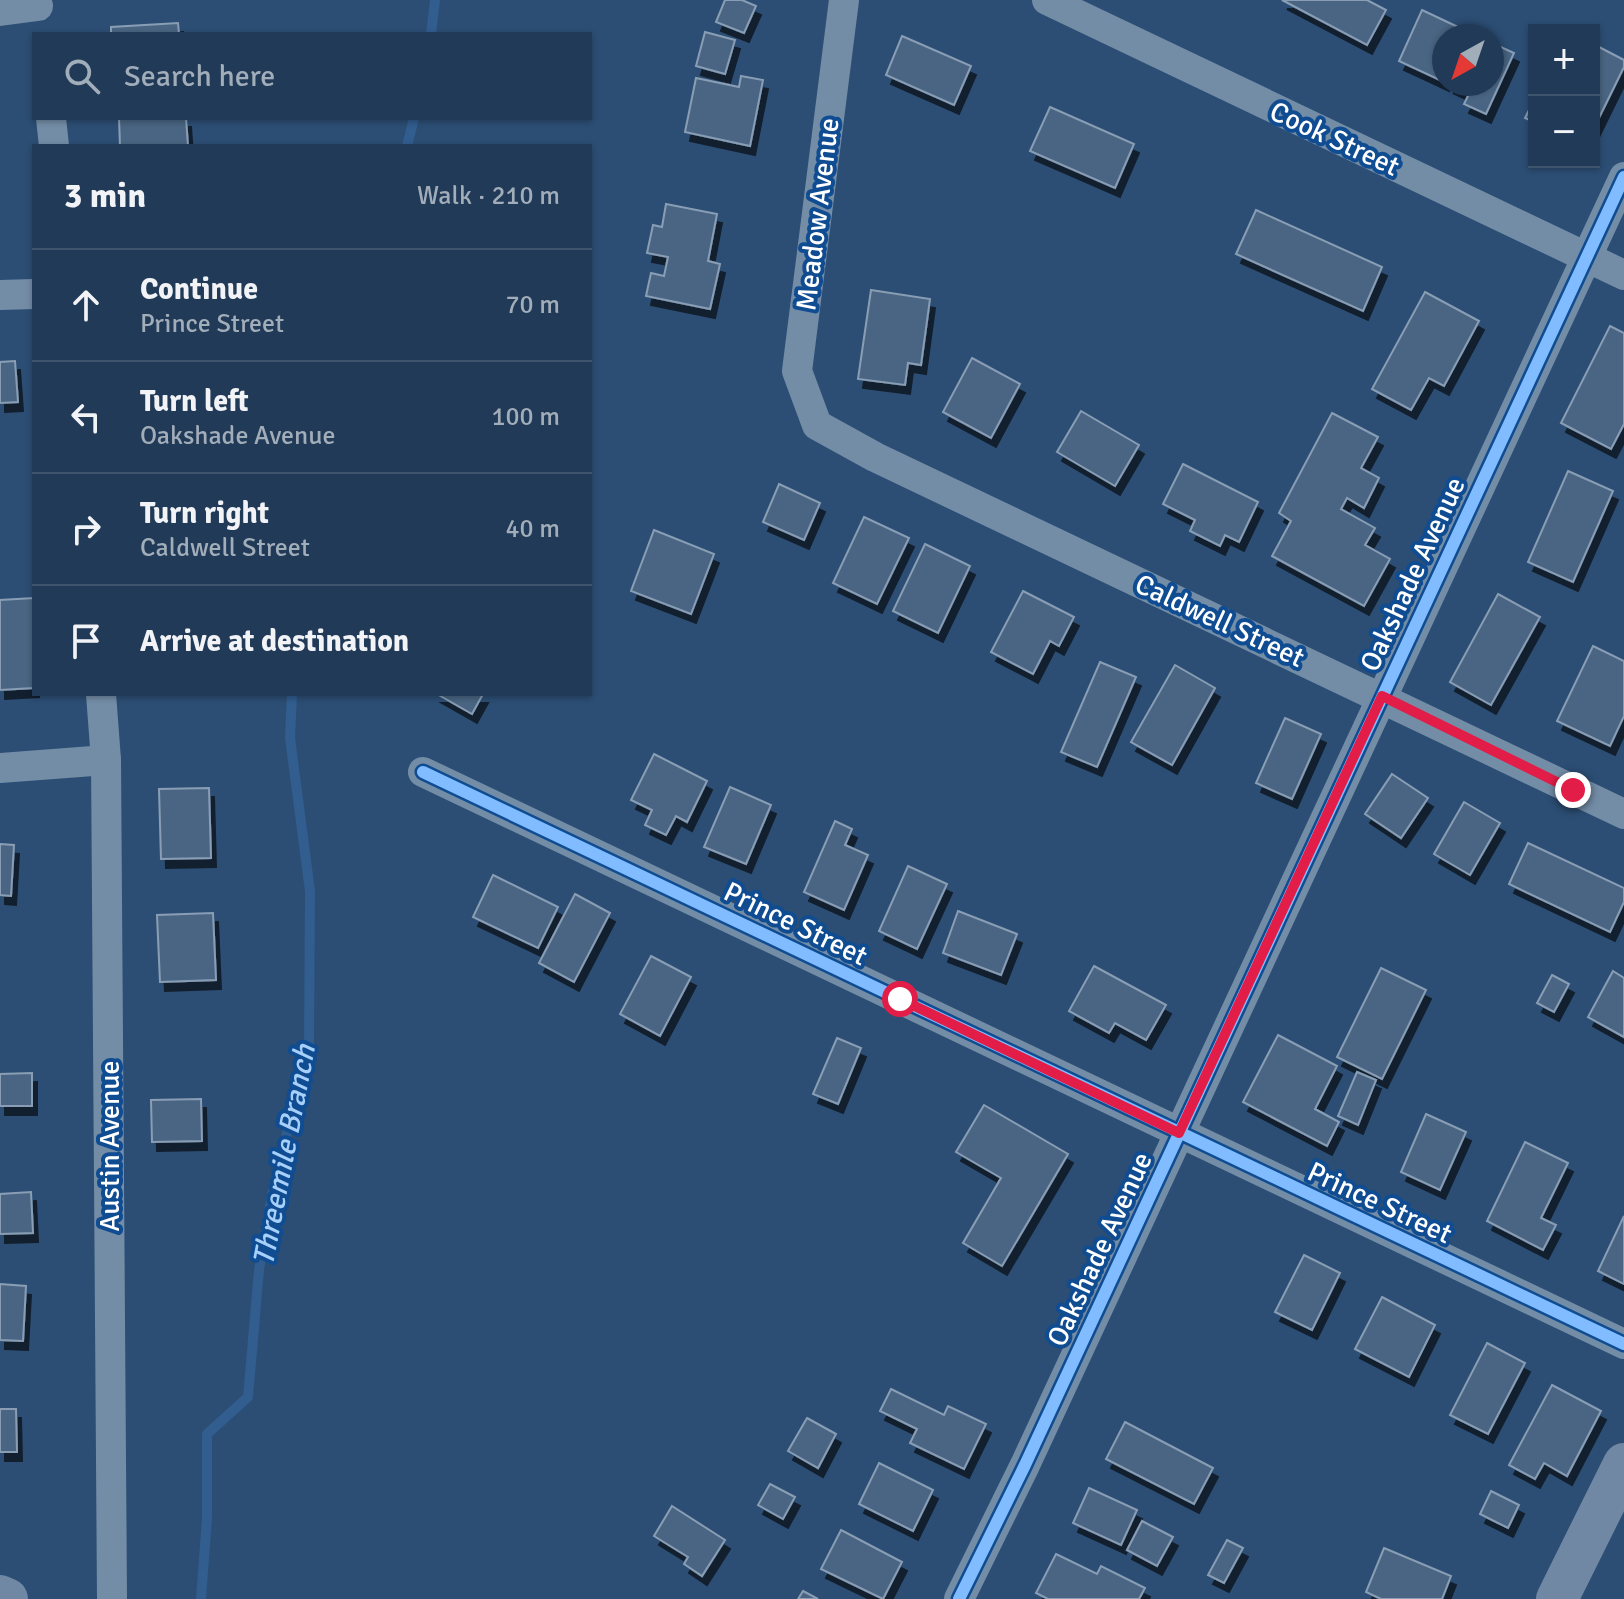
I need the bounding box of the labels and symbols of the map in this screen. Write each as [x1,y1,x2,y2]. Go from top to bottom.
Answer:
north arrow [1432,24,1504,96]
street label: Cook Street [1264,94,1405,184]
street label: Meadow Avenue [789,116,847,312]
street label: Oakshade Avenue [1353,472,1473,677]
street label: Caldwell Street [1130,567,1310,675]
route end [1555,772,1591,808]
street label: Prince Street [718,875,873,973]
route start [882,981,918,1017]
water label: Threemile Branch [245,1041,324,1269]
street label: Austin Avenue [93,1060,127,1232]
street label: Oakshade Avenue [1040,1147,1160,1352]
street label: Prince Street [1302,1155,1457,1251]

